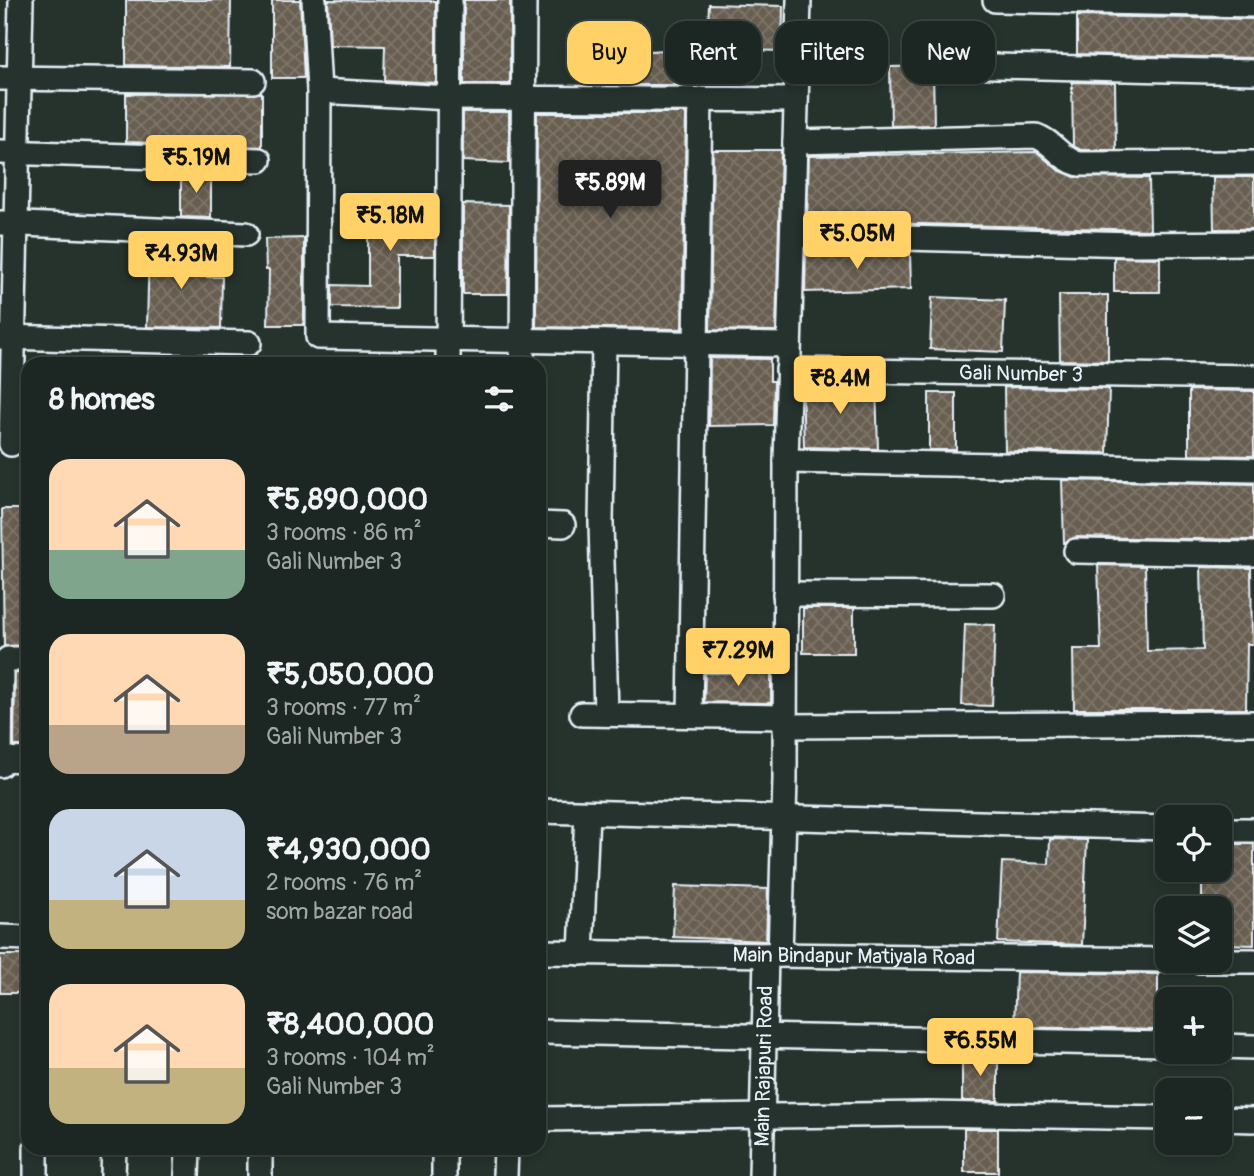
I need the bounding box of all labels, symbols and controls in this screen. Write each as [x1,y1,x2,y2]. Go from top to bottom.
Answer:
chip: Buy [567,21,651,84]
chip: Rent [665,21,761,84]
chip: Filters [775,21,888,84]
chip: New [902,21,995,84]
pin: ₹5.19M [139,136,253,195]
text: ₹5.19M [162,143,230,172]
pin: ₹5.89M [553,160,667,220]
text: ₹5.89M [574,168,646,197]
pin: ₹5.18M [333,194,447,253]
text: ₹5.18M [356,201,424,230]
pin: ₹5.05M [800,212,914,271]
text: ₹5.05M [819,219,895,248]
pin: ₹4.93M [124,232,238,291]
text: ₹4.93M [144,239,218,268]
pin: ₹8.4M [791,356,889,416]
street label: Gali Number 3 [959,360,1083,388]
text: ₹8.4M [810,364,870,393]
icon: filters [480,380,518,418]
text: 8 homes [49,381,155,418]
text: ₹5,890,000 [266,481,428,518]
icon: home [105,487,189,571]
text: 3 rooms · 86 m² [266,518,422,547]
text: Gali Number 3 [266,547,402,576]
pin: ₹7.29M [681,628,795,688]
text: ₹7.29M [702,636,774,665]
text: ₹5,050,000 [266,656,434,693]
icon: home [105,662,189,746]
text: 3 rooms · 77 m² [266,693,421,722]
text: Gali Number 3 [266,722,402,751]
map controls [1155,805,1232,1155]
button: locate [1155,805,1232,882]
text: ₹4,930,000 [266,831,431,868]
icon: home [105,837,189,921]
text: 2 rooms · 76 m² [266,868,422,897]
button: layers [1155,896,1232,973]
text: som bazar road [266,897,413,926]
street label: Main Bindapur Matiyala Road [732,941,976,972]
street label: Main Rajapuri Road [749,985,779,1147]
button: + [1155,987,1232,1064]
text: ₹8,400,000 [266,1006,434,1043]
icon: home [105,1012,189,1096]
pin: ₹6.55M [923,1018,1037,1078]
text: ₹6.55M [943,1026,1017,1055]
text: 3 rooms · 104 m² [266,1043,435,1072]
text: Gali Number 3 [266,1072,402,1101]
button: − [1155,1078,1232,1155]

